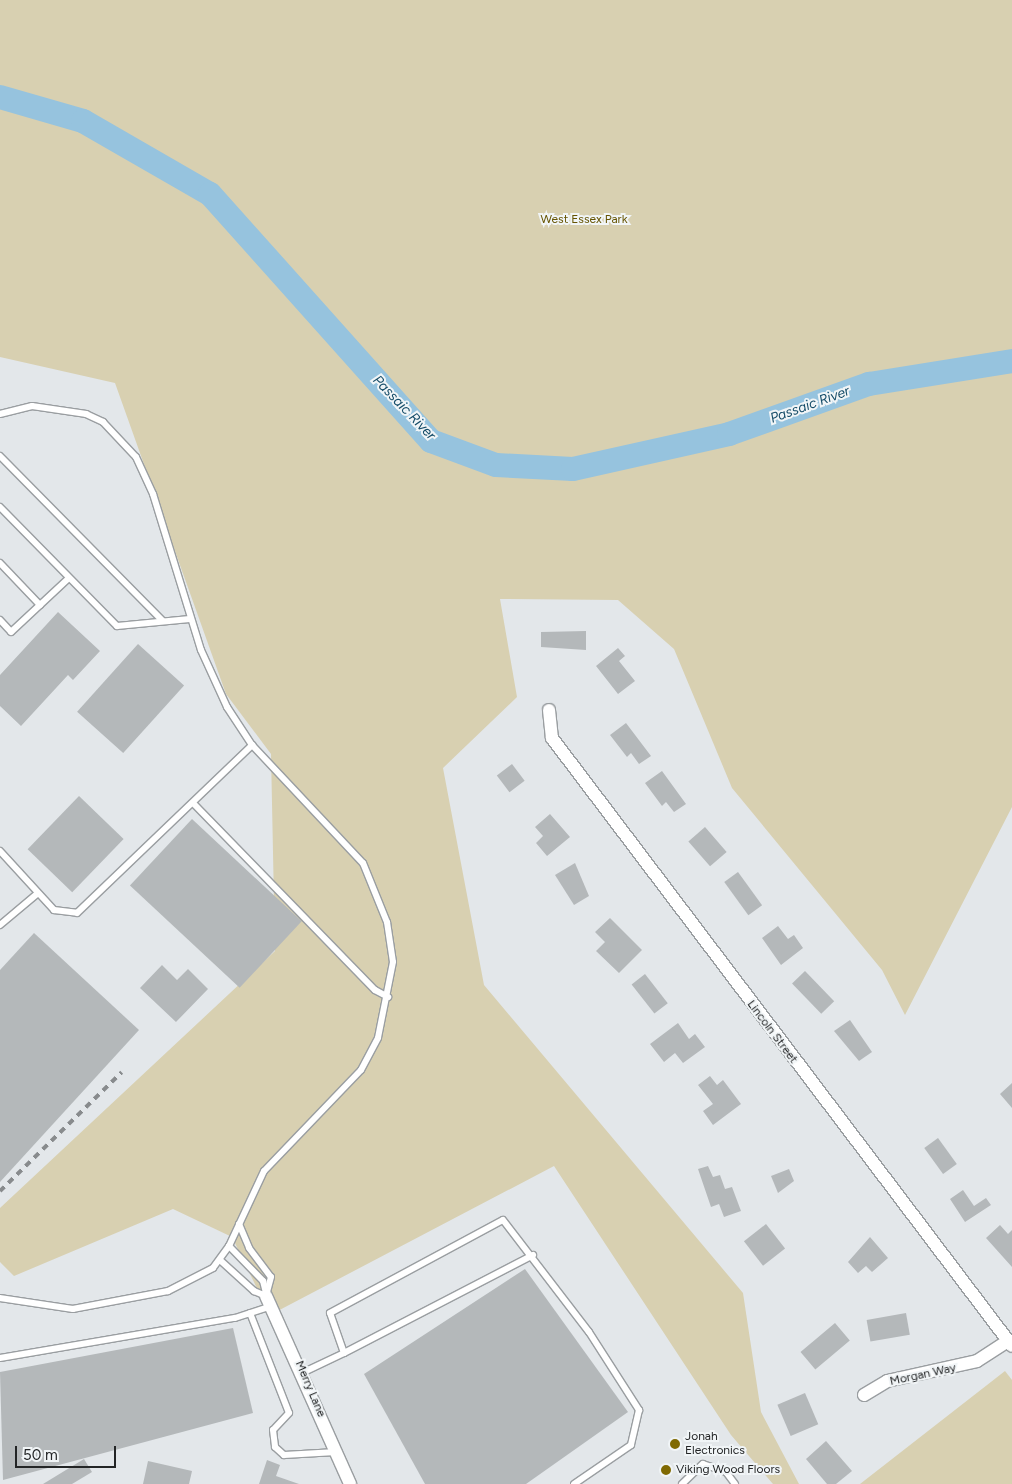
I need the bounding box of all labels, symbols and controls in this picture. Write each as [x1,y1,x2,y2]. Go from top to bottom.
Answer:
park label: West Essex Park [541,213,627,227]
water label: Passaic River [369,372,439,444]
water label: Passaic River [768,383,852,427]
street label: Lincoln Street [744,998,800,1066]
street label: Merry Lane [292,1359,328,1419]
street label: Morgan Way [889,1361,957,1389]
place label: Jonah Electronics [685,1430,745,1458]
scale bar [18,1436,119,1468]
marker: Jonah Electronics [669,1438,681,1450]
text: 50 m [23,1446,58,1464]
place label: Viking Wood Floors [676,1463,780,1477]
marker: Viking Wood Floors [660,1464,672,1476]

